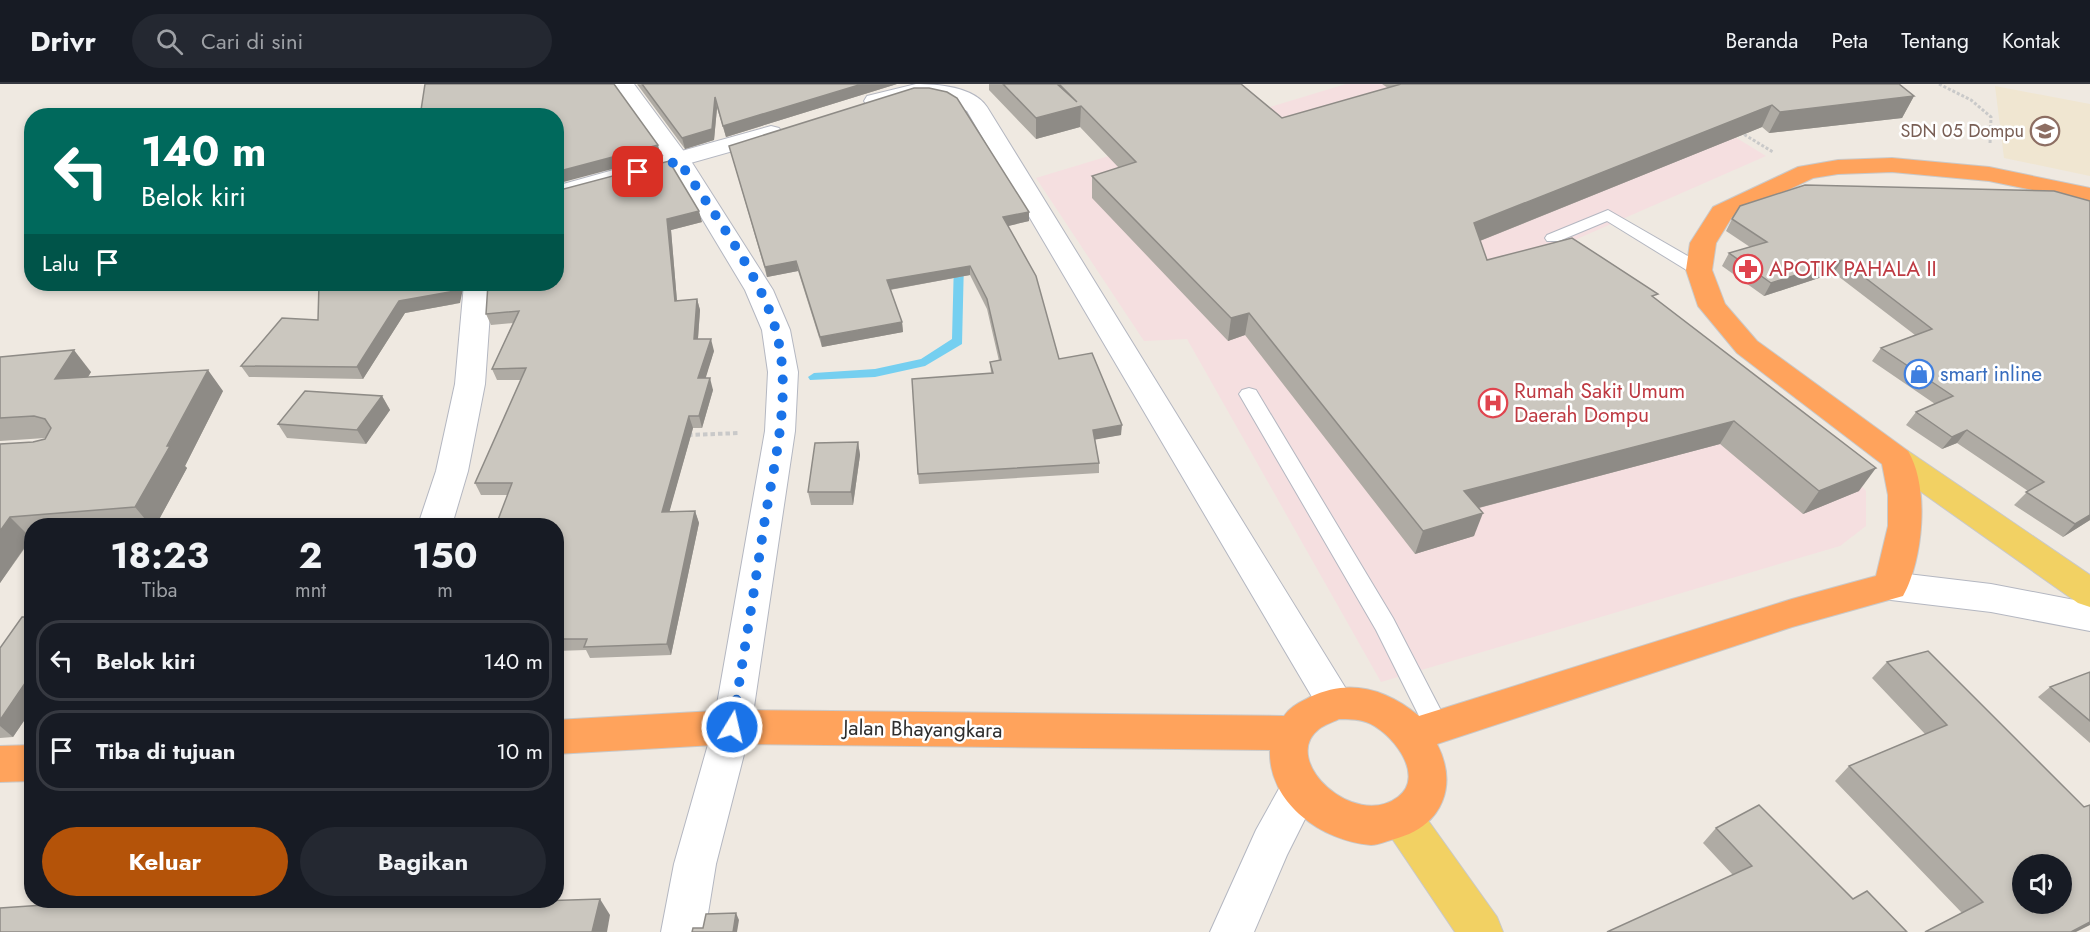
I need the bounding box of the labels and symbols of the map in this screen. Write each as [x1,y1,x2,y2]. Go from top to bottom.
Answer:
school or university icon: SDN 05 Dompu [2029,115,2061,147]
place label: SDN 05 Dompu [1900,118,2024,144]
pin [612,146,663,197]
pharmacy icon: APOTIK PAHALA II [1732,253,1764,285]
place label: APOTIK PAHALA II [1769,254,1937,284]
shop icon: smart inline [1903,358,1935,390]
place label: smart inline [1940,359,2042,389]
place label: Rumah Sakit Umum Daerah Dompu [1514,376,1685,430]
hospital icon: Rumah Sakit Umum Daerah Dompu [1477,387,1509,419]
position arrow [700,695,764,759]
street label: Jalan Bhayangkara [840,713,1003,745]

